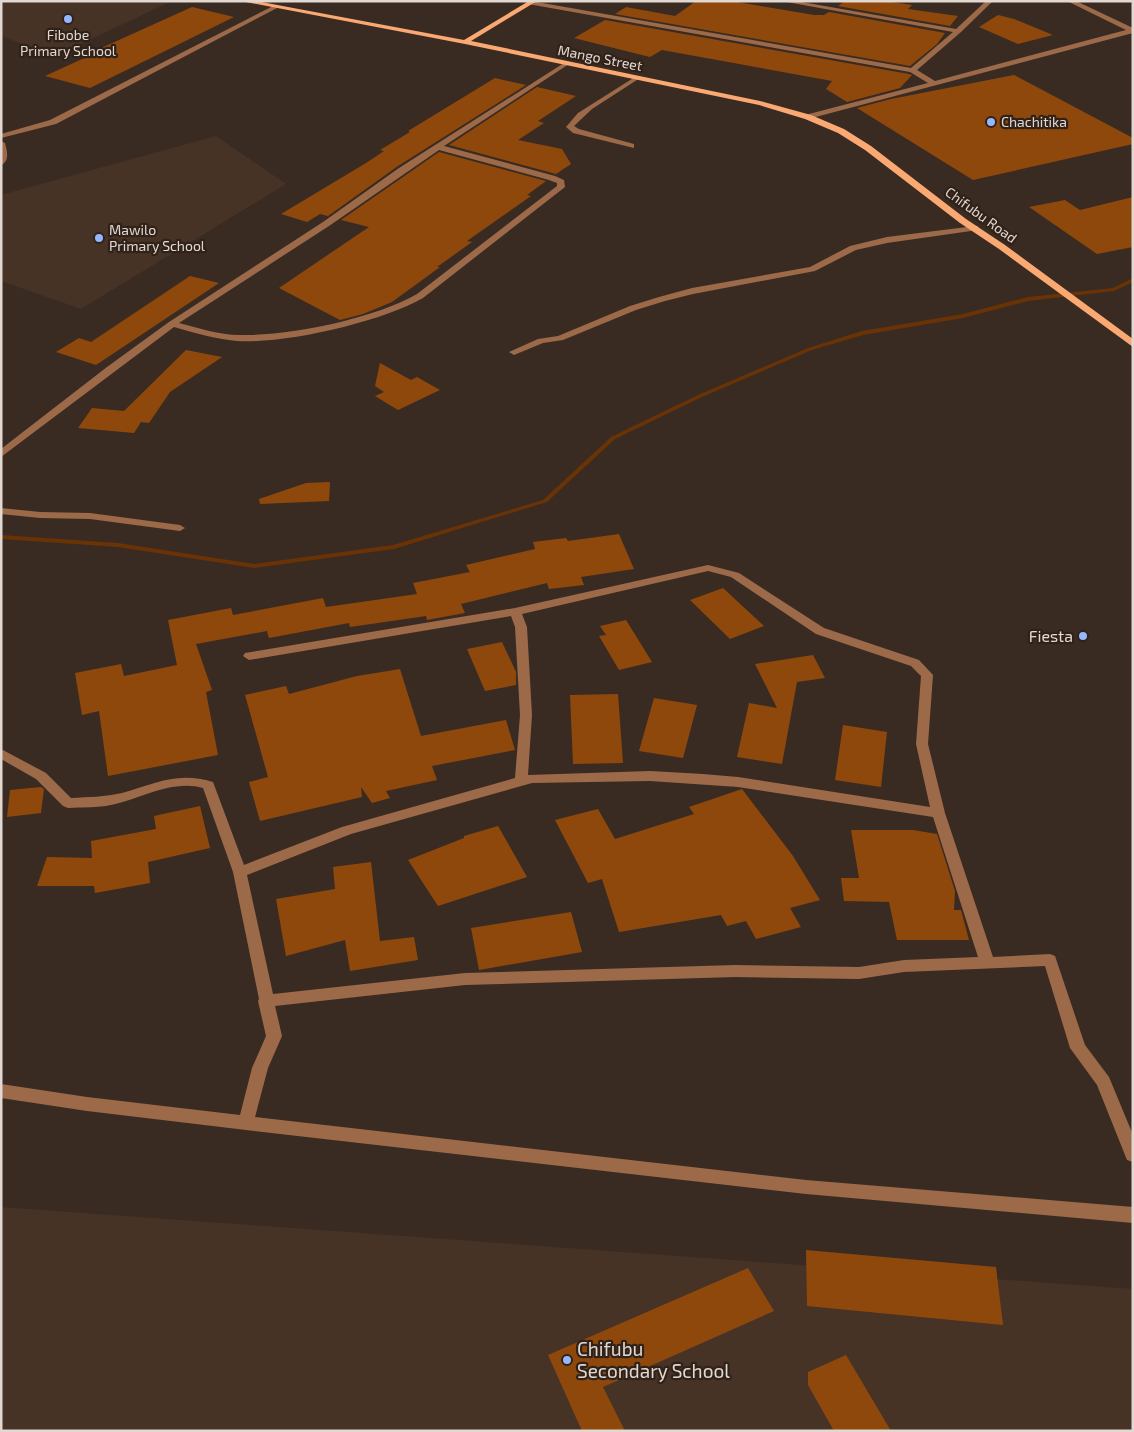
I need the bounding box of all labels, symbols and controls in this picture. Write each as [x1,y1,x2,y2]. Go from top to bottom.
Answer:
marker: Fibobe Primary School [62,13,74,25]
place label: Fibobe Primary School [20,26,117,59]
street label: Mango Street [556,41,644,74]
place label: Chachitika [1001,113,1067,130]
marker: Chachitika [985,116,997,128]
street label: Chifubu Road [942,183,1020,246]
place label: Mawilo Primary School [109,221,206,254]
marker: Mawilo Primary School [93,232,105,244]
place label: Fiesta [1029,626,1073,645]
marker: Fiesta [1077,630,1089,642]
place label: Chifubu Secondary School [577,1337,730,1382]
marker: Chifubu Secondary School [561,1354,573,1366]

